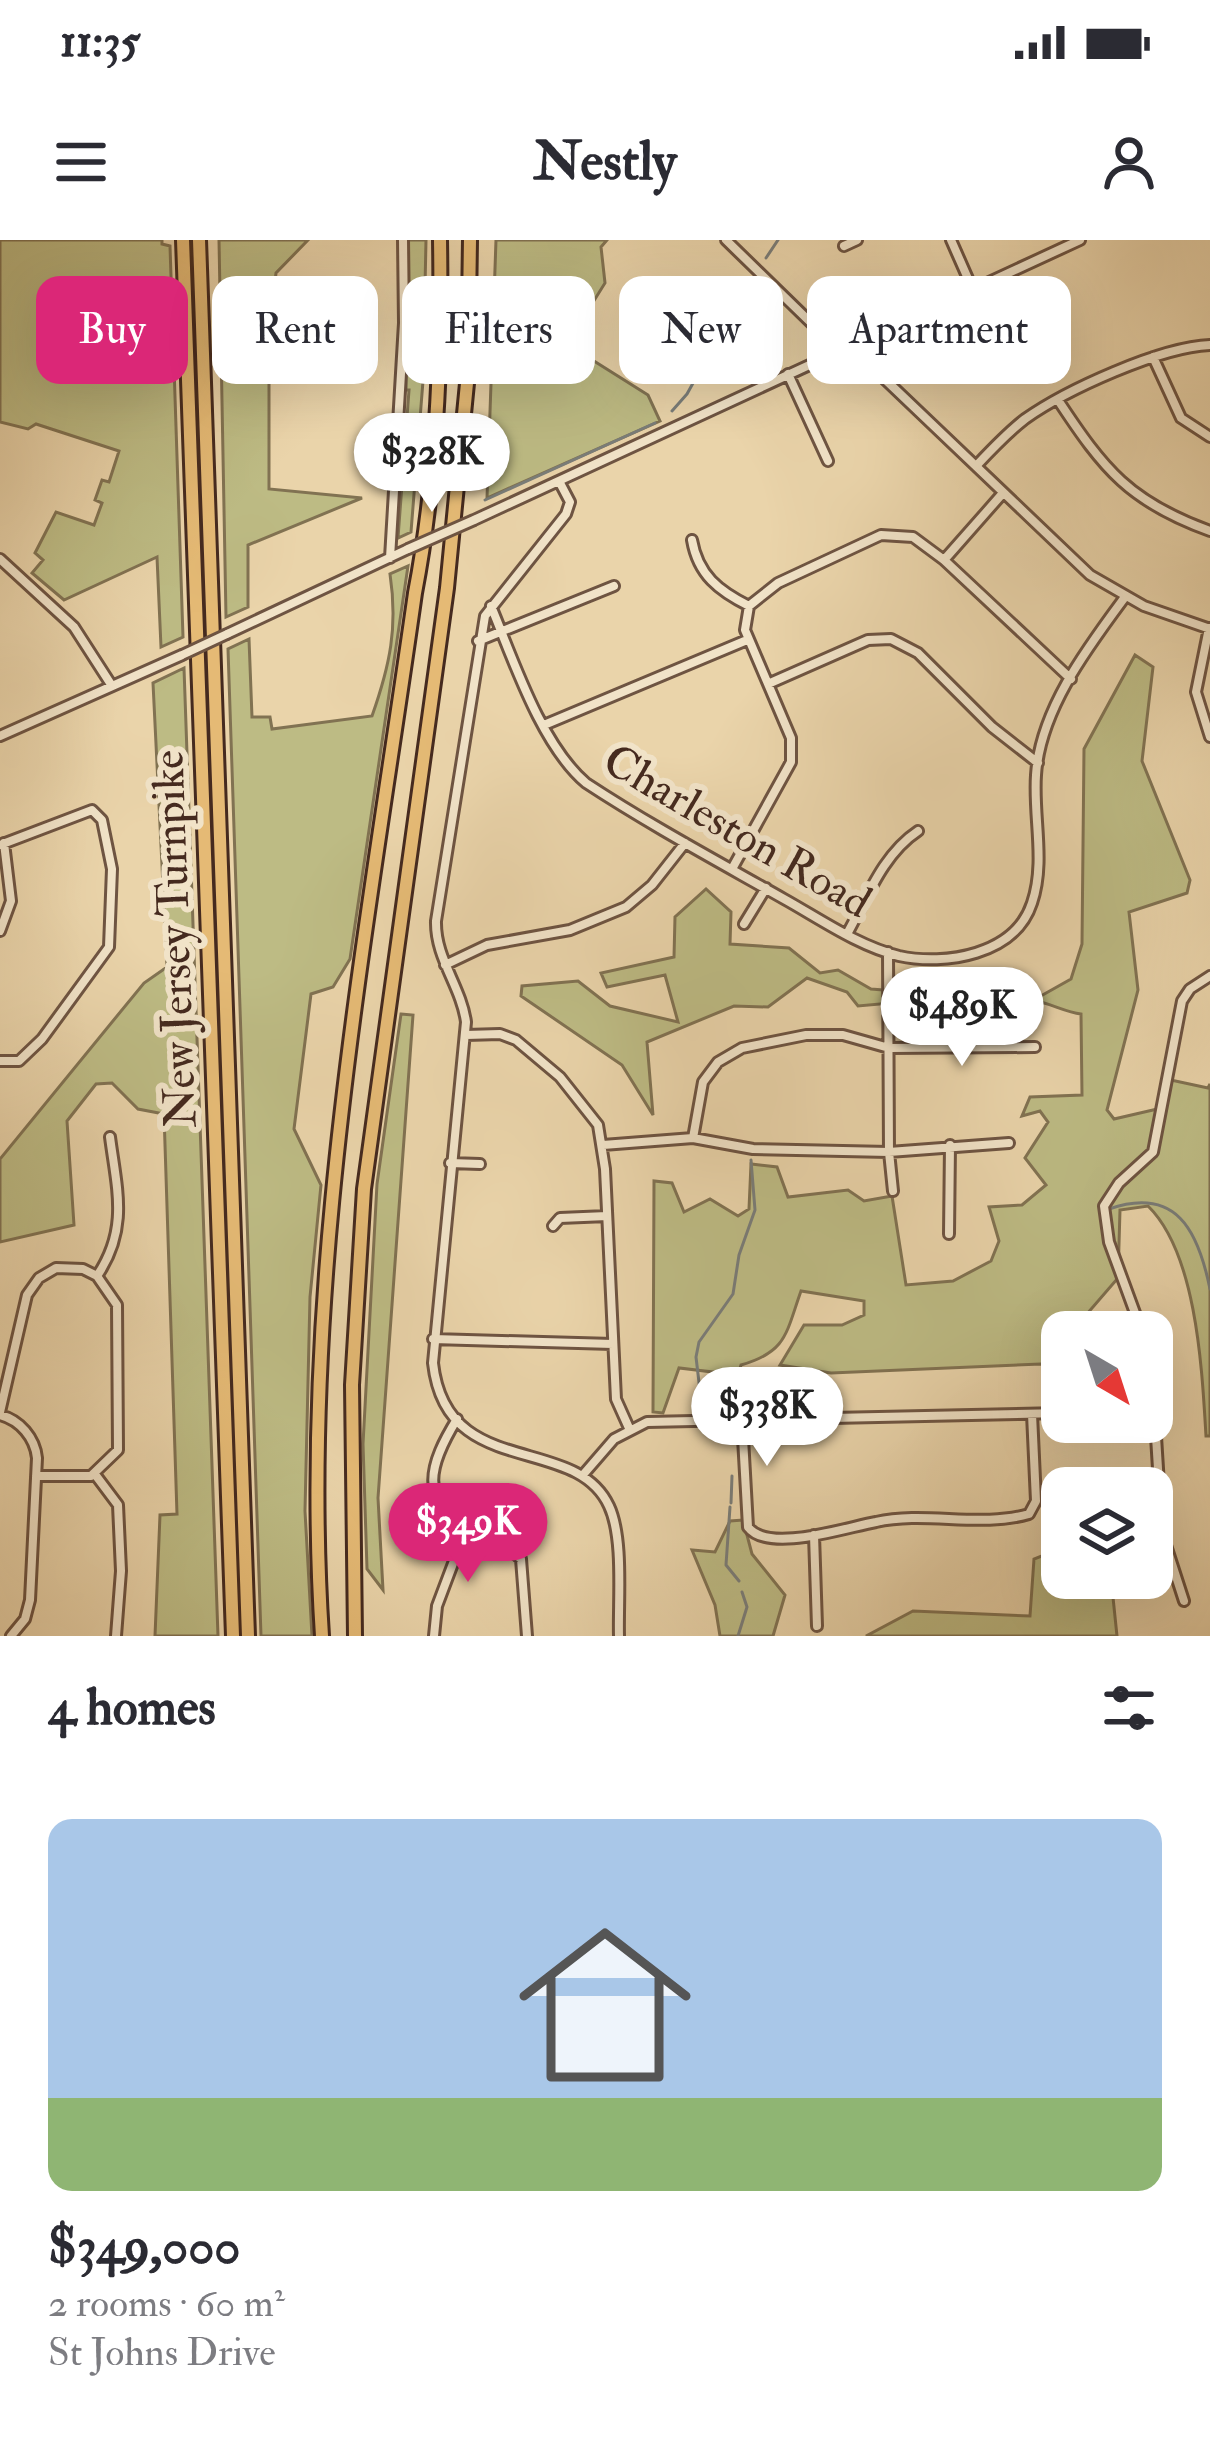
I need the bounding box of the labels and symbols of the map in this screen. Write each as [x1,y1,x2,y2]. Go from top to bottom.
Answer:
pin: $328K [348,413,516,515]
street label: Charleston Road [593,732,881,931]
street label: New Jersey Turnpike [140,749,210,1129]
pin: $489K [878,967,1046,1069]
north arrow [1041,1311,1173,1443]
pin: $338K [683,1367,851,1469]
pin: $349K [384,1483,552,1585]

